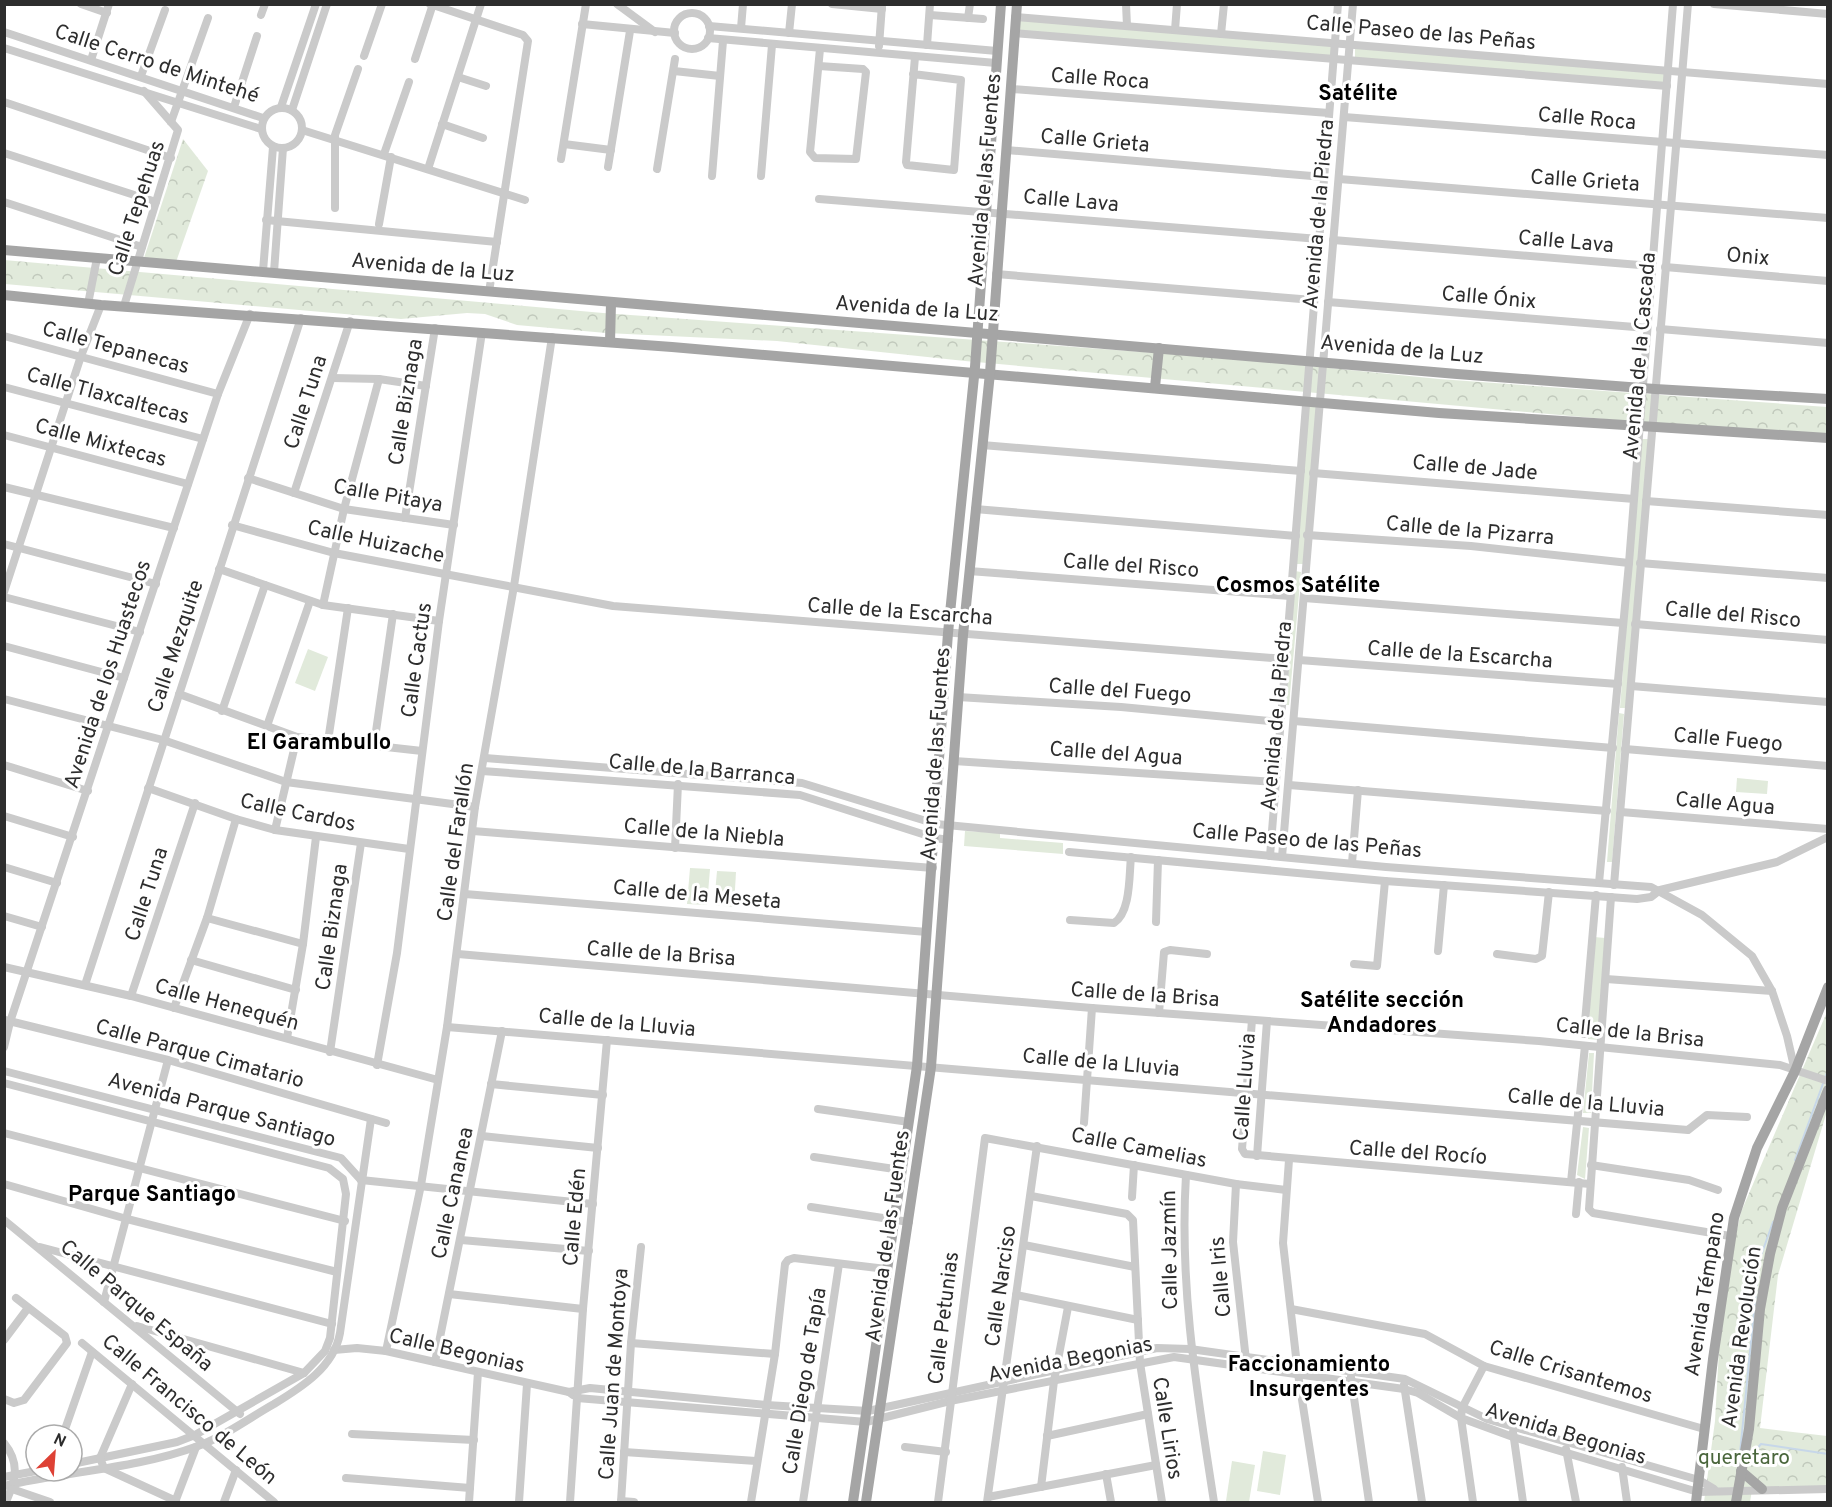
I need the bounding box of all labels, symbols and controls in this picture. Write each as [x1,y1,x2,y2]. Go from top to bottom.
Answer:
street label: Calle Paseo de las Peñas [1305,10,1537,57]
street label: Calle Cerro de Mintehé [51,19,262,110]
street label: Calle Roca [1050,63,1150,96]
street label: Avenida de las Fuentes [963,72,1008,288]
district label: Satélite [1318,81,1398,108]
street label: Calle Roca [1537,102,1637,137]
street label: Avenida de la Piedra [1298,118,1341,310]
street label: Calle Grieta [1039,123,1151,160]
street label: Calle Tepehuas [103,137,172,280]
street label: Calle Grieta [1529,164,1640,199]
street label: Calle Lava [1022,184,1120,219]
street label: Calle Lava [1517,225,1615,260]
street label: Onix [1725,242,1771,273]
street label: Avenida de la Luz [350,248,516,289]
street label: Avenida de la Cascada [1618,251,1663,461]
street label: Calle Ónix [1440,280,1538,316]
street label: Avenida de la Luz [834,290,1000,329]
street label: Calle Tepanecas [39,316,192,381]
street label: Avenida de la Luz [1319,330,1485,371]
street label: Calle Biznaga [383,337,430,468]
street label: Calle Tuna [279,352,334,453]
street label: Calle Tlaxcaltecas [23,362,192,431]
street label: Calle Mixtecas [32,413,169,474]
street label: Calle de Jade [1411,450,1539,487]
street label: Calle Pitaya [331,474,445,519]
street label: Calle de la Pizarra [1385,511,1555,552]
street label: Calle Huizache [305,515,447,570]
street label: Calle del Risco [1062,548,1200,585]
street label: Avenida de los Huastecos [59,557,158,792]
district label: Cosmos Satélite [1216,573,1380,600]
street label: Calle Mezquite [142,577,211,716]
street label: Calle de la Escarcha [806,593,994,632]
street label: Calle del Risco [1664,596,1802,635]
street label: Calle Cactus [396,601,439,720]
street label: Avenida de la Piedra [1256,620,1299,812]
street label: Calle de la Escarcha [1366,636,1554,675]
street label: Avenida de las Fuentes [916,646,957,862]
street label: Calle del Fuego [1047,673,1192,710]
street label: Calle Fuego [1672,722,1784,759]
district label: El Garambullo [247,730,391,757]
street label: Calle del Agua [1048,736,1183,773]
street label: Calle de la Barranca [607,749,796,792]
street label: Calle del Farallón [432,761,481,923]
street label: Calle Agua [1674,787,1776,822]
street label: Calle Cardos [237,788,358,839]
street label: Calle de la Niebla [622,813,785,854]
street label: Calle Paseo de las Peñas [1191,818,1423,865]
street label: Calle Tuna [120,844,175,945]
street label: Calle Biznaga [310,862,355,992]
street label: Calle de la Meseta [612,875,782,916]
street label: Calle de la Brisa [585,936,736,973]
street label: Calle Henequén [151,973,302,1038]
street label: Calle de la Brisa [1069,977,1220,1014]
district label: Satélite sección Andadores [1300,988,1464,1040]
street label: Calle de la Lluvia [537,1003,697,1044]
street label: Calle de la Brisa [1554,1012,1705,1055]
street label: Calle Parque Cimatario [92,1014,307,1095]
street label: Calle Lluvia [1228,1032,1263,1142]
street label: Calle de la Lluvia [1021,1043,1181,1084]
street label: Avenida Parque Santiago [105,1067,339,1154]
street label: Calle de la Lluvia [1506,1083,1666,1124]
street label: Calle Camelias [1068,1122,1209,1175]
street label: Calle Cananea [426,1125,481,1262]
street label: Avenida de las Fuentes [860,1128,917,1344]
street label: Calle del Rocío [1348,1135,1488,1172]
street label: Calle Edén [558,1167,593,1267]
district label: Parque Santiago [68,1182,236,1209]
street label: Calle Jazmín [1156,1190,1185,1310]
street label: Avenida Témpano [1679,1210,1732,1379]
street label: Calle Narciso [980,1224,1023,1349]
street label: Calle Parque España [54,1234,218,1378]
street label: Calle Iris [1205,1235,1238,1318]
street label: Avenida Revolución [1716,1244,1769,1430]
street label: Calle Petunias [923,1250,966,1386]
street label: Calle Juan de Montoya [594,1267,635,1481]
street label: Calle Diego de Tapía [777,1286,834,1477]
street label: Calle Begonias [386,1323,527,1380]
street label: Calle Francisco de León [96,1329,282,1492]
street label: Avenida Begonias [986,1331,1155,1390]
street label: Calle Crisantemos [1485,1335,1656,1410]
district label: Faccionamiento Insurgentes [1228,1352,1390,1404]
street label: Calle Lirios [1145,1375,1188,1482]
street label: Avenida Begonias [1482,1397,1650,1472]
north arrow [24,1423,84,1483]
text: N [50,1430,69,1453]
park label: queretaro [1698,1445,1790,1472]

